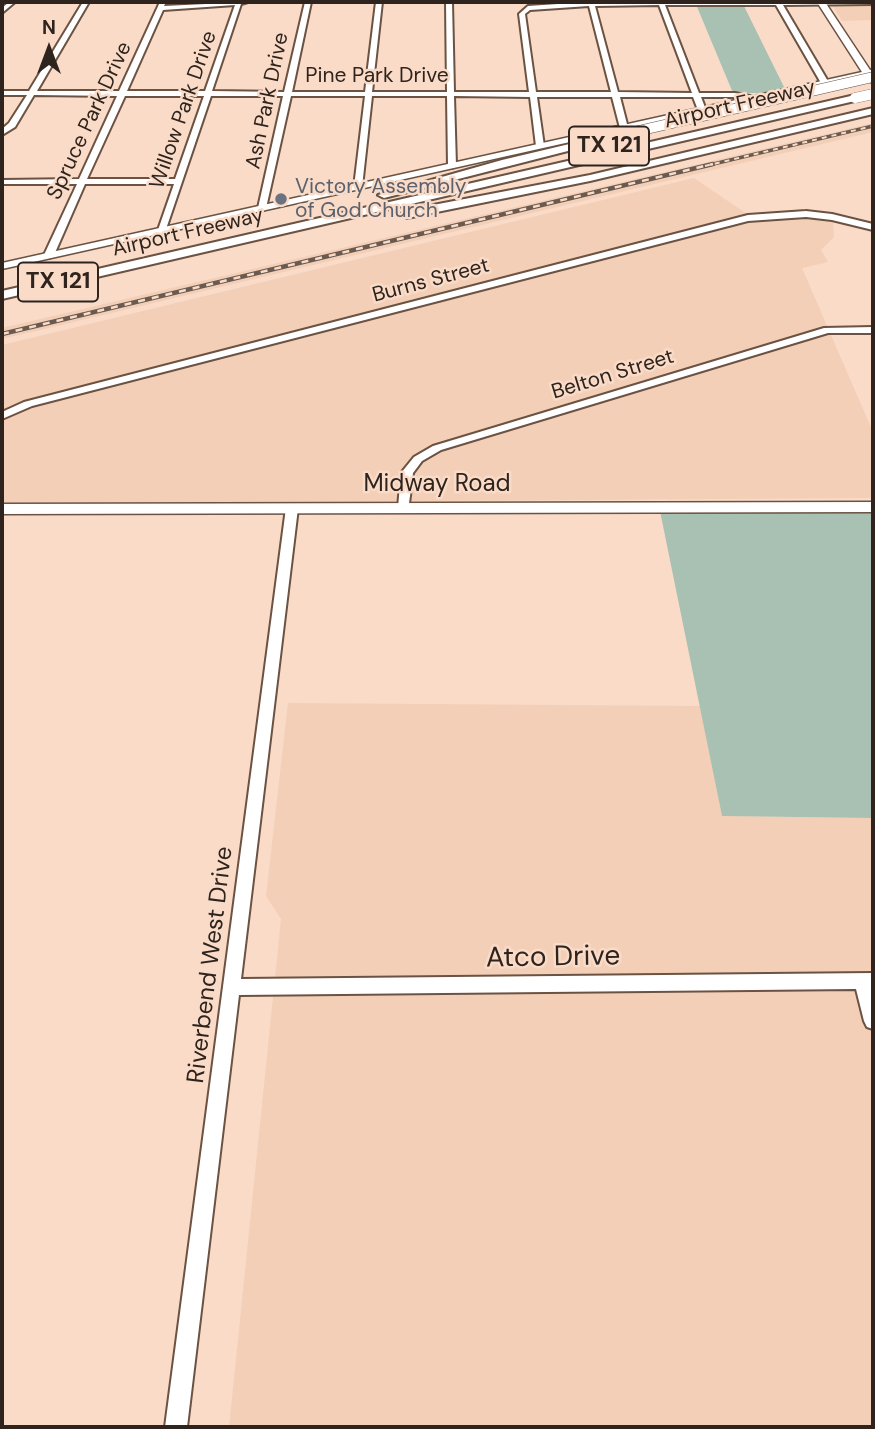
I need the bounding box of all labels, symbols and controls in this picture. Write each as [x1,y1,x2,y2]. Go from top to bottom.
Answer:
north arrow [14,14,84,84]
text: N [42,15,56,40]
street label: Willow Park Drive [145,28,223,192]
street label: Ash Park Drive [241,30,295,172]
street label: Spruce Park Drive [42,38,138,204]
street label: Pine Park Drive [305,63,449,89]
street label: Airport Freeway [662,75,818,135]
road number: TX 121 [569,127,649,166]
place label: Victory Assembly of God Church [295,174,466,224]
marker: Victory Assembly of God Church [273,191,289,207]
street label: Airport Freeway [110,203,266,263]
street label: Burns Street [370,253,492,309]
road number: TX 121 [18,262,98,302]
street label: Belton Street [549,344,677,406]
street label: Midway Road [363,471,511,499]
street label: Riverbend West Drive [182,845,240,1085]
street label: Atco Drive [486,940,620,976]

